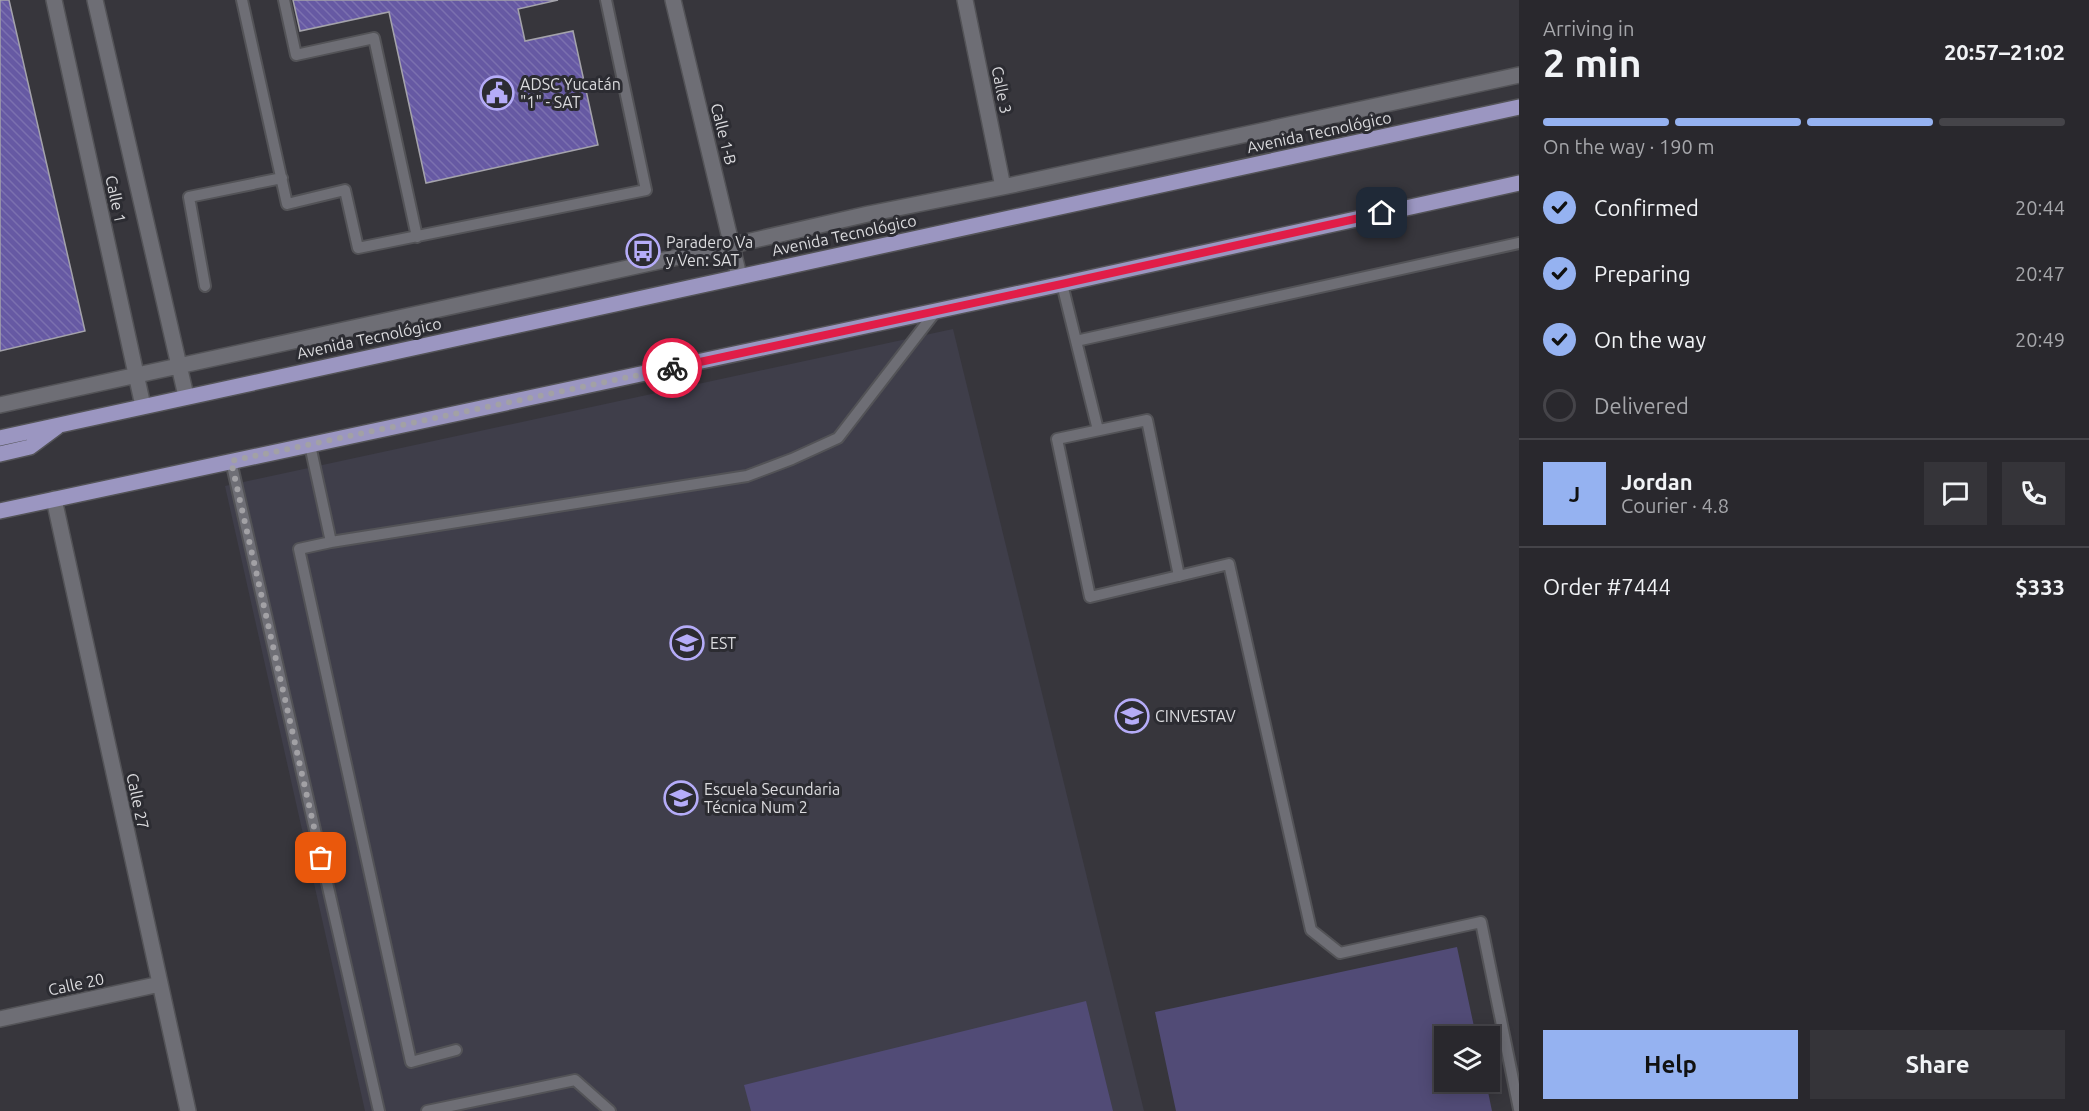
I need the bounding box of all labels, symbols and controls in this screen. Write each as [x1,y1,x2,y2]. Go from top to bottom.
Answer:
text: Arriving in [1543,17,1634,40]
text: 20:57–21:02 [1944,39,2065,64]
text: 2 min [1543,41,1642,84]
street label: Calle 3 [989,65,1015,115]
public building icon: ADSC Yucatán "1" - SAT [479,75,515,111]
place label: ADSC Yucatán "1" - SAT [520,75,621,111]
street label: Calle 1-B [708,101,740,167]
street label: Avenida Tecnológico [1245,108,1393,156]
text: On the way · 190 m [1543,135,1715,158]
street label: Calle 1 [102,174,130,224]
pin [1356,187,1407,238]
icon: check [1543,191,1576,224]
text: Confirmed [1594,195,1699,220]
icon: home [1365,196,1398,229]
text: 20:44 [2015,196,2065,219]
street label: Avenida Tecnológico [770,211,918,259]
bus stop icon: Paradero Va y Ven: SAT [625,233,661,269]
place label: Paradero Va y Ven: SAT [666,233,753,269]
icon: check [1543,257,1576,290]
text: Preparing [1594,261,1691,286]
text: 20:47 [2015,262,2065,285]
street label: Avenida Tecnológico [295,314,443,362]
icon: check [1543,323,1576,356]
text: On the way [1594,327,1706,352]
text: 20:49 [2015,328,2065,351]
courier [642,338,702,398]
icon: bike [656,352,689,385]
text: Delivered [1594,393,1689,418]
button: chat [1924,462,1987,525]
button: phone [2002,462,2065,525]
text: Jordan [1621,469,1693,494]
text: J [1569,481,1580,506]
text: Courier · 4.8 [1621,494,1729,517]
text: Order #7444 [1543,574,1671,599]
text: $333 [2015,574,2065,599]
school or university icon: EST [669,625,705,661]
place label: EST [710,634,736,652]
school or university icon: CINVESTAV [1114,698,1150,734]
place label: CINVESTAV [1155,707,1236,725]
street label: Calle 27 [123,771,153,831]
school or university icon: Escuela Secundaria Técnica Num 2 [663,780,699,816]
place label: Escuela Secundaria Técnica Num 2 [704,780,840,816]
pin [295,832,346,883]
icon: bag [304,841,337,874]
street label: Calle 20 [46,969,106,999]
map controls [1434,1026,1500,1092]
button: layers [1434,1026,1500,1092]
button: Help [1543,1030,1798,1099]
button: Share [1810,1030,2065,1099]

